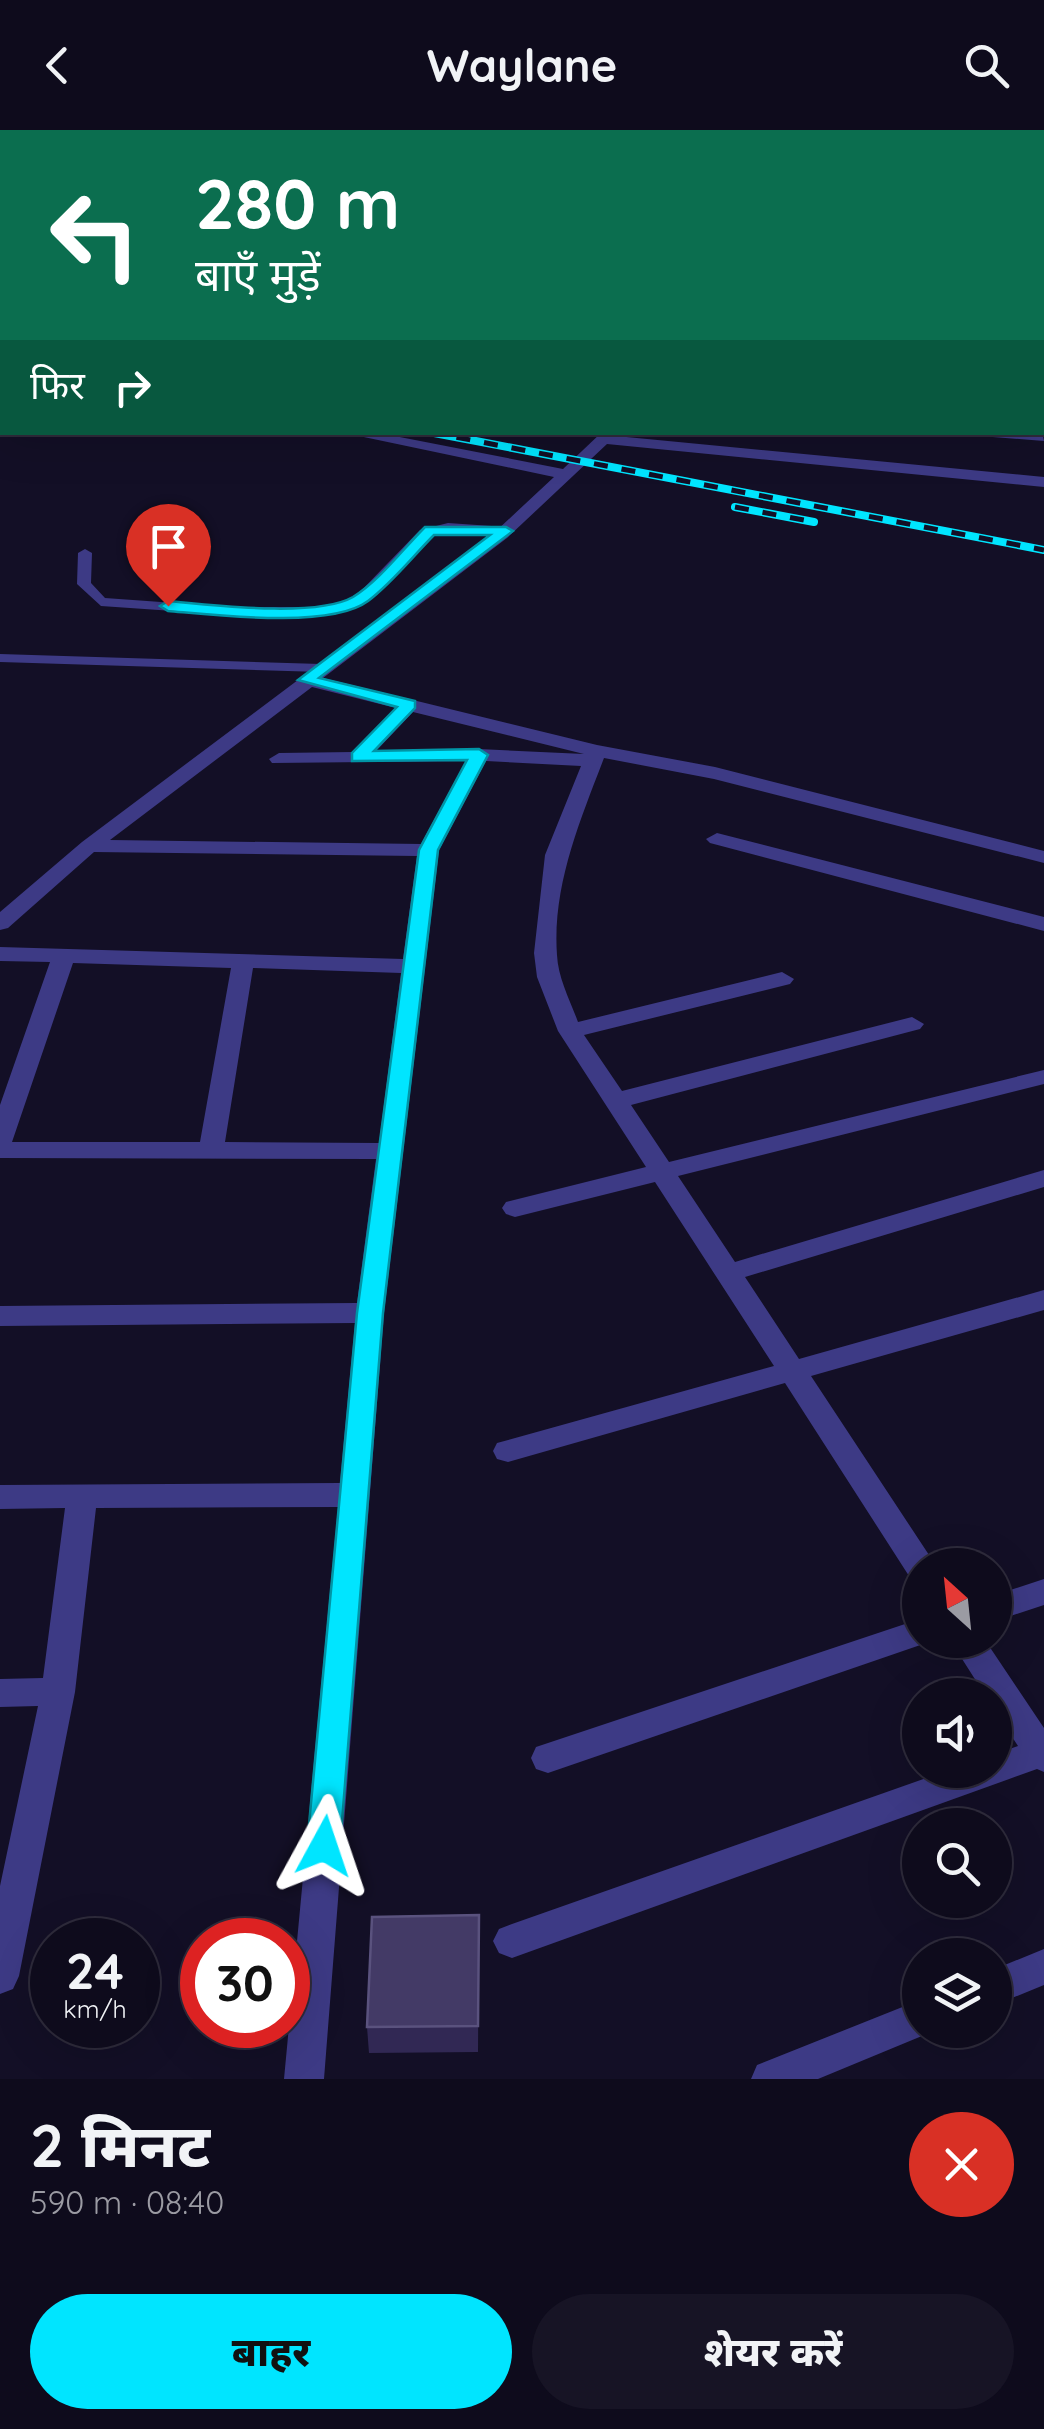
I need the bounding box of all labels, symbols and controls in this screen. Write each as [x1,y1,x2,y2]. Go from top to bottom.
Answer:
text: Waylane [427,37,617,93]
icon: back [30,38,85,93]
icon: search [959,38,1014,93]
text: 280 m [195,159,400,247]
icon: left [30,170,160,300]
text: बाएँ मुड़ें [195,246,321,302]
icon: right [105,360,160,415]
text: फिर [30,361,85,409]
pin [126,504,211,607]
icon: arrive [141,519,196,574]
north arrow [902,1548,1012,1658]
map controls [902,1548,1012,2048]
button: sound [902,1678,1012,1788]
position arrow [272,1794,376,1898]
button: search [902,1808,1012,1918]
speed limit sign: 30 [180,1918,310,2048]
button: layers [902,1938,1012,2048]
text: 24 [66,1939,124,2002]
text: km/h [63,1993,127,2024]
text: 2 मिनट [30,2107,210,2182]
button: close [909,2112,1014,2217]
text: 590 m · 08:40 [30,2182,224,2222]
button: बाहर [30,2294,512,2409]
button: शेयर करें [532,2294,1014,2409]

